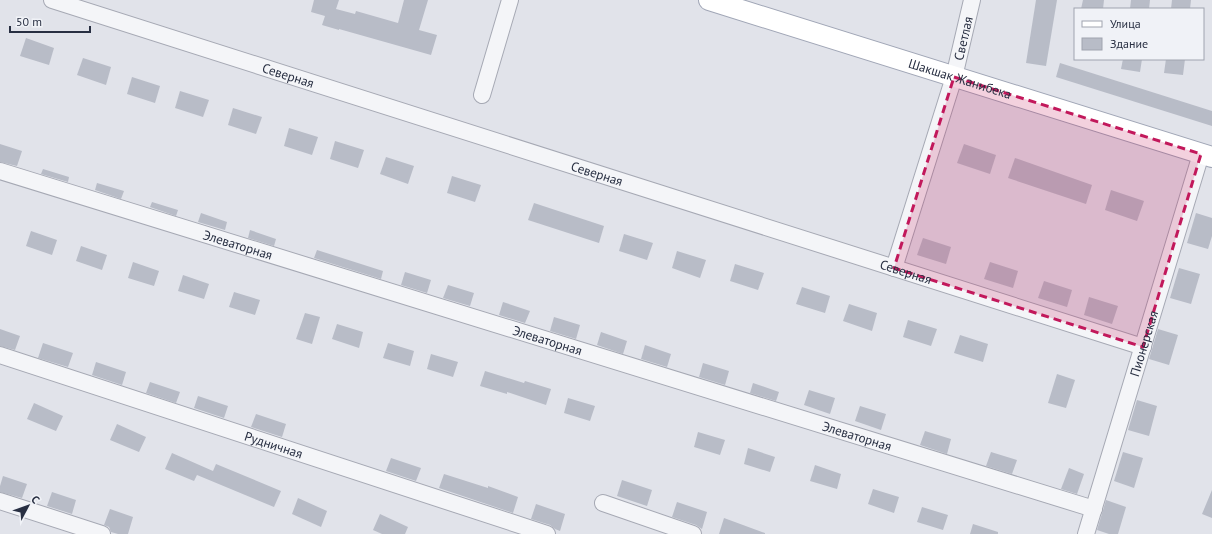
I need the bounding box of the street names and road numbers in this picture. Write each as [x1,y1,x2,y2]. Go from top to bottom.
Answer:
street label: Светлая [950,15,976,62]
street label: Шакшак Жанибека [906,54,1014,102]
street label: Северная [260,59,316,91]
street label: Северная [569,157,625,190]
street label: Элеваторная [201,226,275,263]
street label: Северная [878,255,934,288]
street label: Пионерская [1126,308,1162,379]
street label: Элеваторная [511,321,584,359]
street label: Элеваторная [820,417,894,455]
street label: Рудничная [242,427,305,462]

